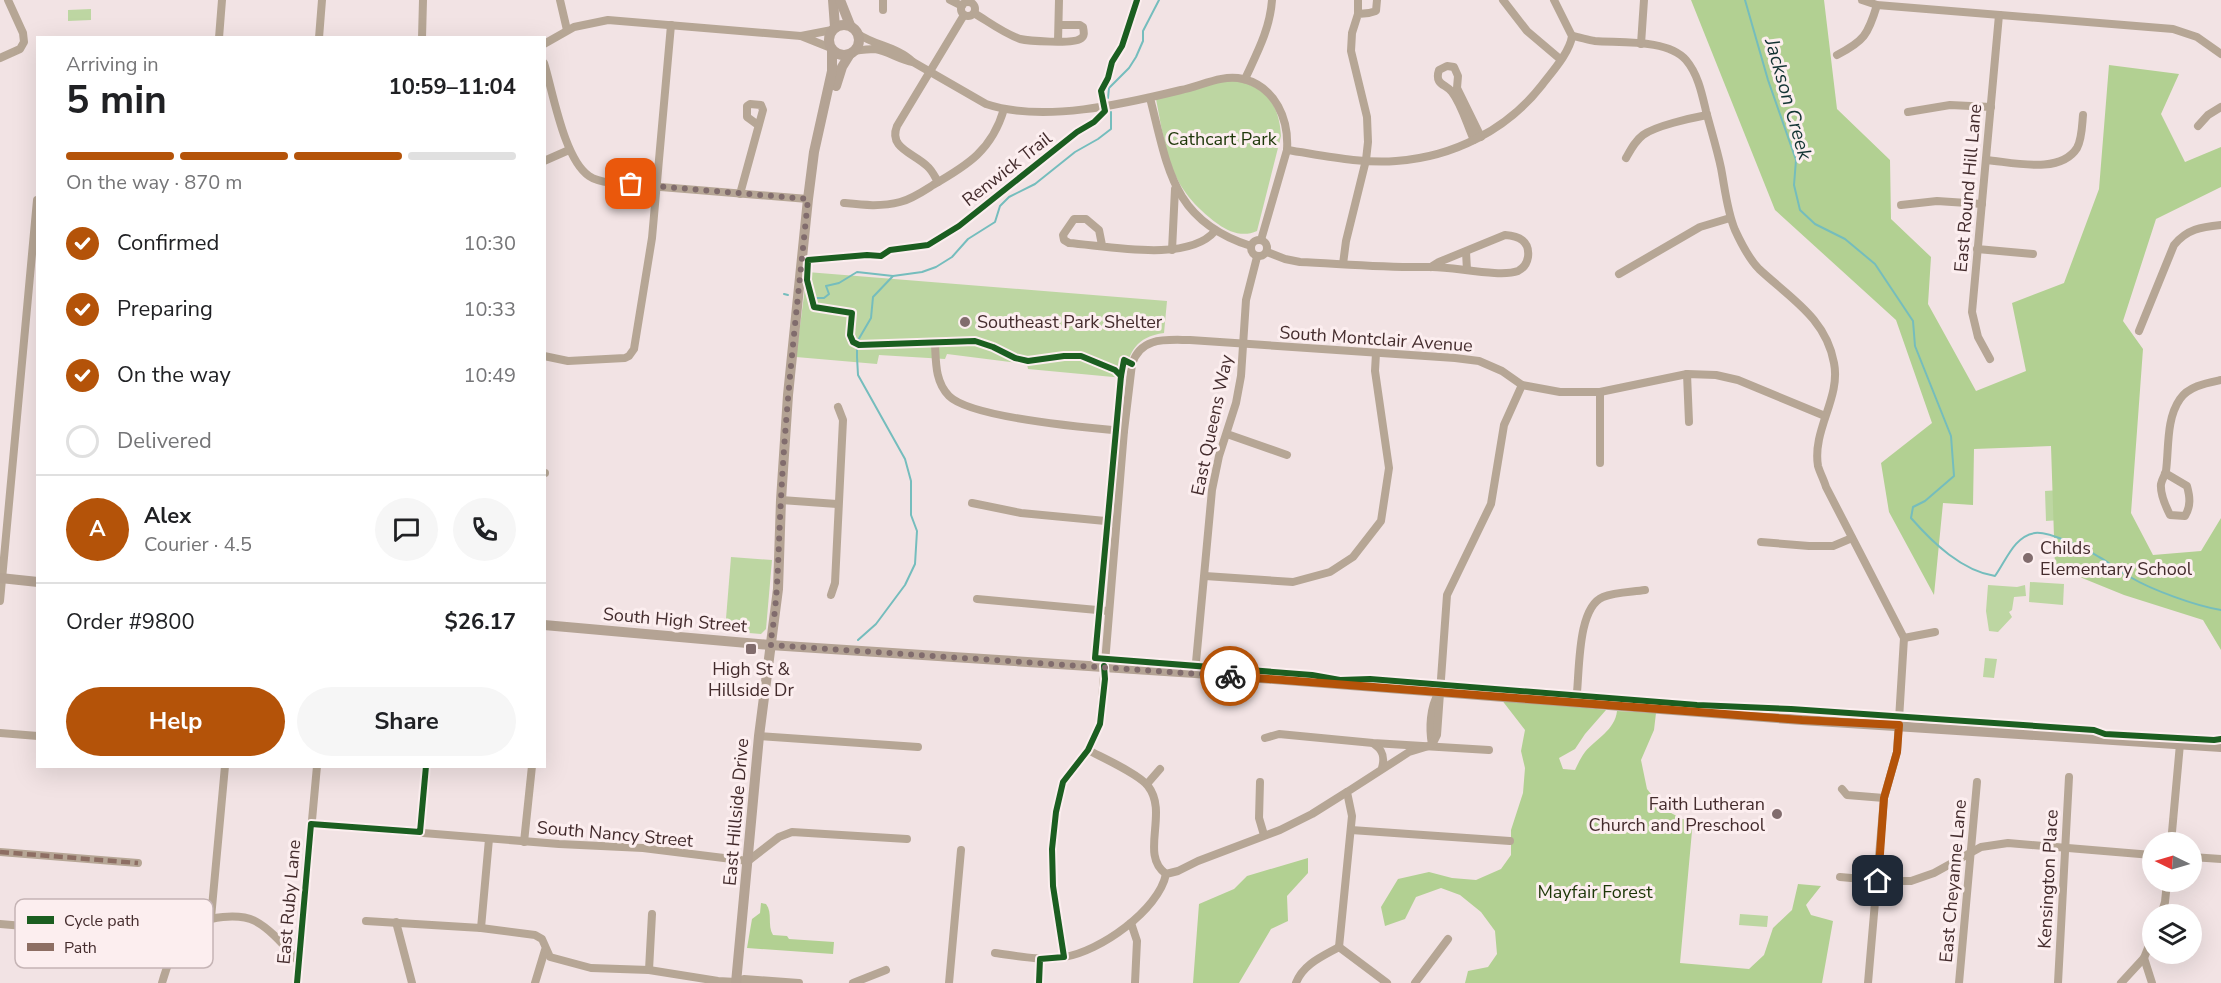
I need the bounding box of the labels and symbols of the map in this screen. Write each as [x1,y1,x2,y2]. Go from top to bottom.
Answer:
water label: Jackson Creek [1758,34,1819,164]
street label: East Round Hill Lane [1949,103,1987,273]
street label: Renwick Trail [957,126,1057,212]
park label: Cathcart Park [1167,127,1278,151]
pin [605,158,656,209]
place label: Southeast Park Shelter [977,310,1163,334]
marker: Southeast Park Shelter [958,315,972,329]
street label: South Montclair Avenue [1278,320,1474,358]
street label: East Queens Way [1185,352,1239,498]
place label: Childs Elementary School [2040,536,2193,581]
marker: Childs Elementary School [2021,551,2035,565]
street label: South High Street [602,602,749,638]
marker: High St & Hillside Dr [744,642,758,656]
courier [1200,646,1260,706]
place label: High St & Hillside Dr [708,657,794,702]
street label: East Hillside Drive [718,737,754,887]
place label: Faith Lutheran Church and Preschool [1588,792,1766,837]
street label: East Cheyanne Lane [1934,798,1972,964]
marker: Faith Lutheran Church and Preschool [1770,807,1784,821]
street label: Kensington Place [2032,809,2064,949]
street label: South Nancy Street [536,815,695,853]
north arrow [2142,832,2202,892]
street label: East Ruby Lane [272,839,306,965]
pin [1852,855,1903,906]
park label: Mayfair Forest [1537,880,1653,904]
legend [15,899,213,968]
text: Cycle path [64,910,140,932]
text: Path [64,937,97,959]

